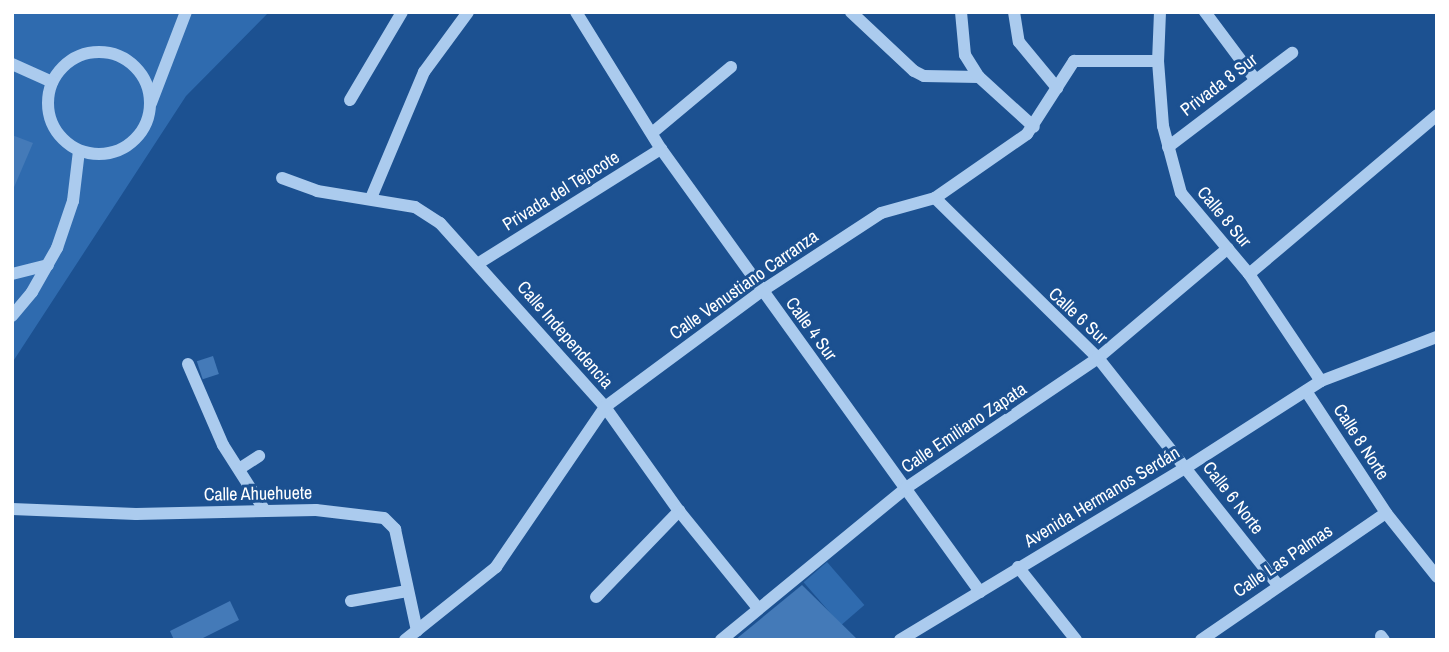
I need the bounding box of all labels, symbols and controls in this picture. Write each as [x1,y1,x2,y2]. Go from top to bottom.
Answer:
street label: Privada 8 Sur [1176,49,1262,121]
street label: Privada del Tejocote [499,146,623,236]
street label: Calle 8 Sur [1192,182,1256,252]
street label: Calle Venustiano Carranza [666,226,822,344]
street label: Calle Independencia [512,277,618,393]
street label: Calle 6 Sur [1044,283,1112,349]
street label: Calle 4 Sur [781,293,841,365]
street label: Calle Emiliano Zapata [897,378,1031,478]
street label: Calle 8 Norte [1328,400,1394,484]
street label: Avenida Hermanos Serdán [1020,442,1184,552]
street label: Calle 6 Norte [1198,457,1268,539]
street label: Calle Ahuehuete [203,482,313,506]
street label: Calle Las Palmas [1229,520,1337,602]

